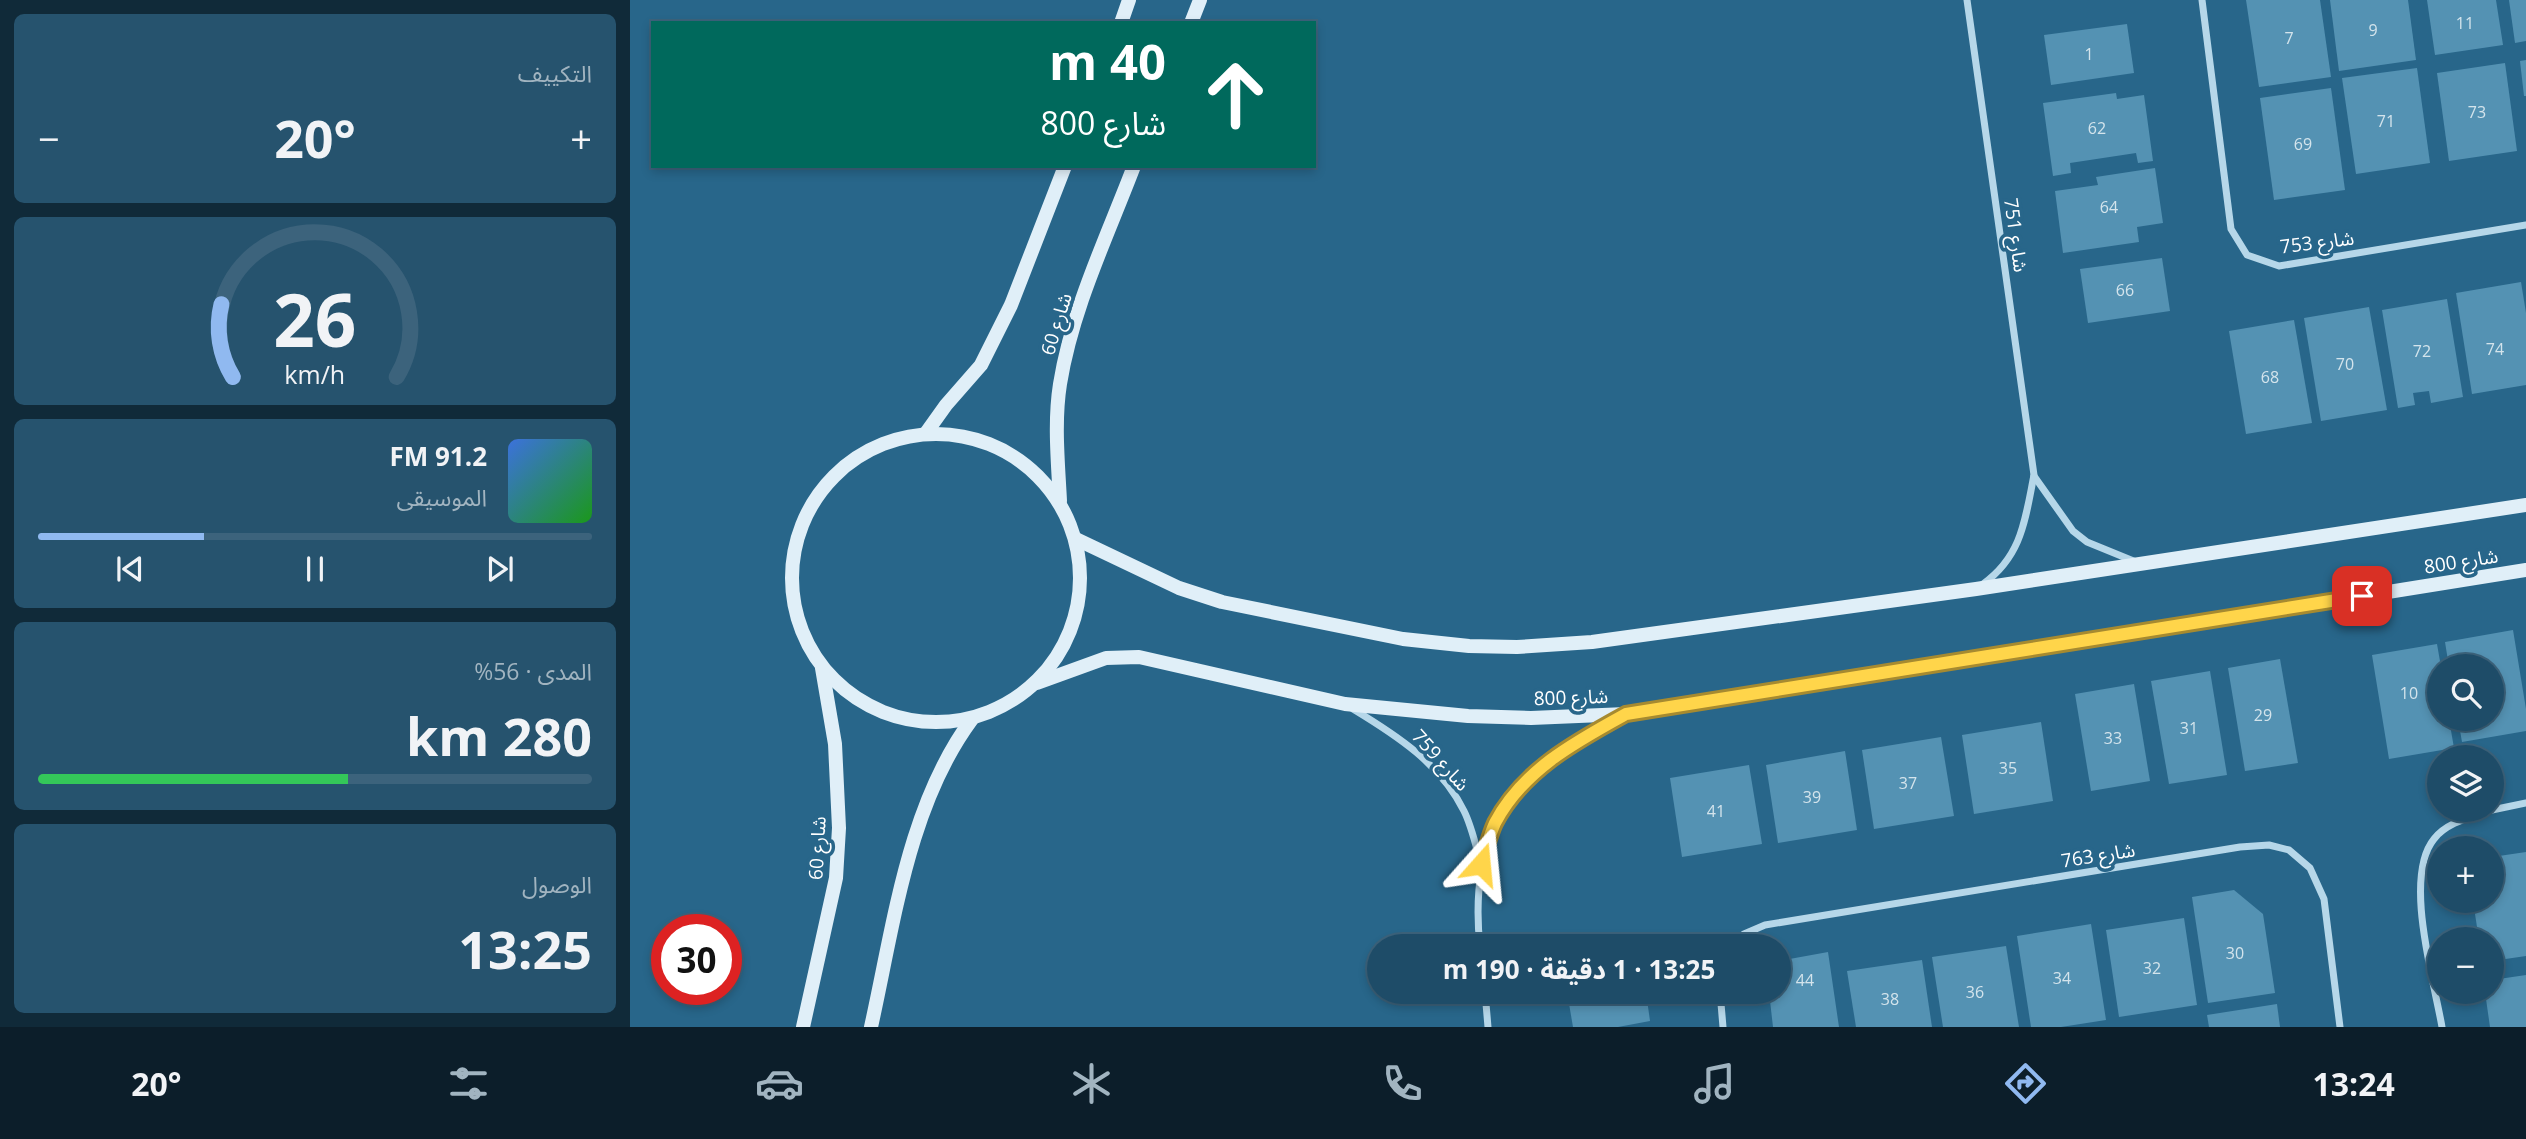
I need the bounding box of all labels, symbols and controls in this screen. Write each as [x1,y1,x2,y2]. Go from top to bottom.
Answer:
house number: 11 [2456,12,2474,34]
house number: 9 [2368,19,2378,41]
house number: 7 [2284,27,2294,49]
text: 40 m [1049,28,1166,94]
house number: 1 [2084,43,2094,65]
icon: ahead [1190,49,1281,140]
text: التكييف [518,57,592,89]
text: شارع 800 [1040,101,1166,144]
house number: 73 [2468,101,2486,123]
text: 20° [274,102,356,173]
house number: 71 [2377,110,2395,132]
text: − [38,112,60,164]
text: + [570,112,592,164]
house number: 62 [2088,117,2106,139]
house number: 69 [2294,133,2312,155]
street label: شارع 751 [1997,196,2034,274]
house number: 64 [2100,196,2118,218]
street label: شارع 753 [2278,225,2356,260]
text: 26 [273,269,357,368]
house number: 66 [2116,279,2134,301]
street label: شارع 60 [1034,290,1079,359]
house number: 74 [2486,338,2504,360]
house number: 72 [2413,340,2431,362]
house number: 70 [2336,353,2354,375]
text: km/h [285,357,345,391]
house number: 68 [2261,366,2279,388]
text: 91.2 FM [389,438,487,474]
text: الموسيقى [396,481,487,513]
street label: شارع 800 [2422,542,2500,581]
icon: previous [111,550,149,588]
icon: pause [296,550,334,588]
icon: next [481,550,519,588]
pin [2332,566,2392,626]
icon: arrive [2343,577,2381,615]
map controls [2427,654,2504,1004]
button: search [2427,654,2504,731]
text: المدى · 56% [474,655,592,687]
house number: 10 [2400,682,2418,704]
street label: شارع 800 [1533,683,1609,712]
text: 280 km [406,700,592,771]
house number: 29 [2254,704,2272,726]
house number: 31 [2180,717,2198,739]
street label: شارع 759 [1406,724,1476,797]
house number: 33 [2104,727,2122,749]
button: layers [2427,745,2504,822]
house number: 35 [1999,757,2017,779]
house number: 37 [1899,772,1917,794]
house number: 39 [1803,786,1821,808]
house number: 41 [1707,800,1725,822]
street label: شارع 60 [802,816,833,881]
position arrow [1444,827,1518,901]
street label: شارع 763 [2059,836,2137,875]
button: + [2427,836,2504,913]
text: الوصول [522,868,592,900]
text: 13:25 [458,913,592,984]
speed limit sign: 30 [651,914,742,1005]
button: − [2427,927,2504,1004]
house number: 30 [2226,942,2244,964]
text: 13:25 · 1 دقيقة · 190 m [1443,951,1715,987]
house number: 32 [2143,957,2161,979]
house number: 34 [2053,967,2071,989]
house number: 44 [1796,969,1814,991]
house number: 36 [1966,981,1984,1003]
house number: 38 [1881,988,1899,1010]
icon: filters [444,1059,493,1108]
icon: car [755,1059,804,1108]
icon: climate [1067,1059,1116,1108]
icon: phone [1378,1059,1427,1108]
icon: music [1690,1059,1739,1108]
icon: directions [2001,1059,2050,1108]
text: 20° [131,1062,182,1105]
text: 13:24 [2312,1062,2395,1105]

